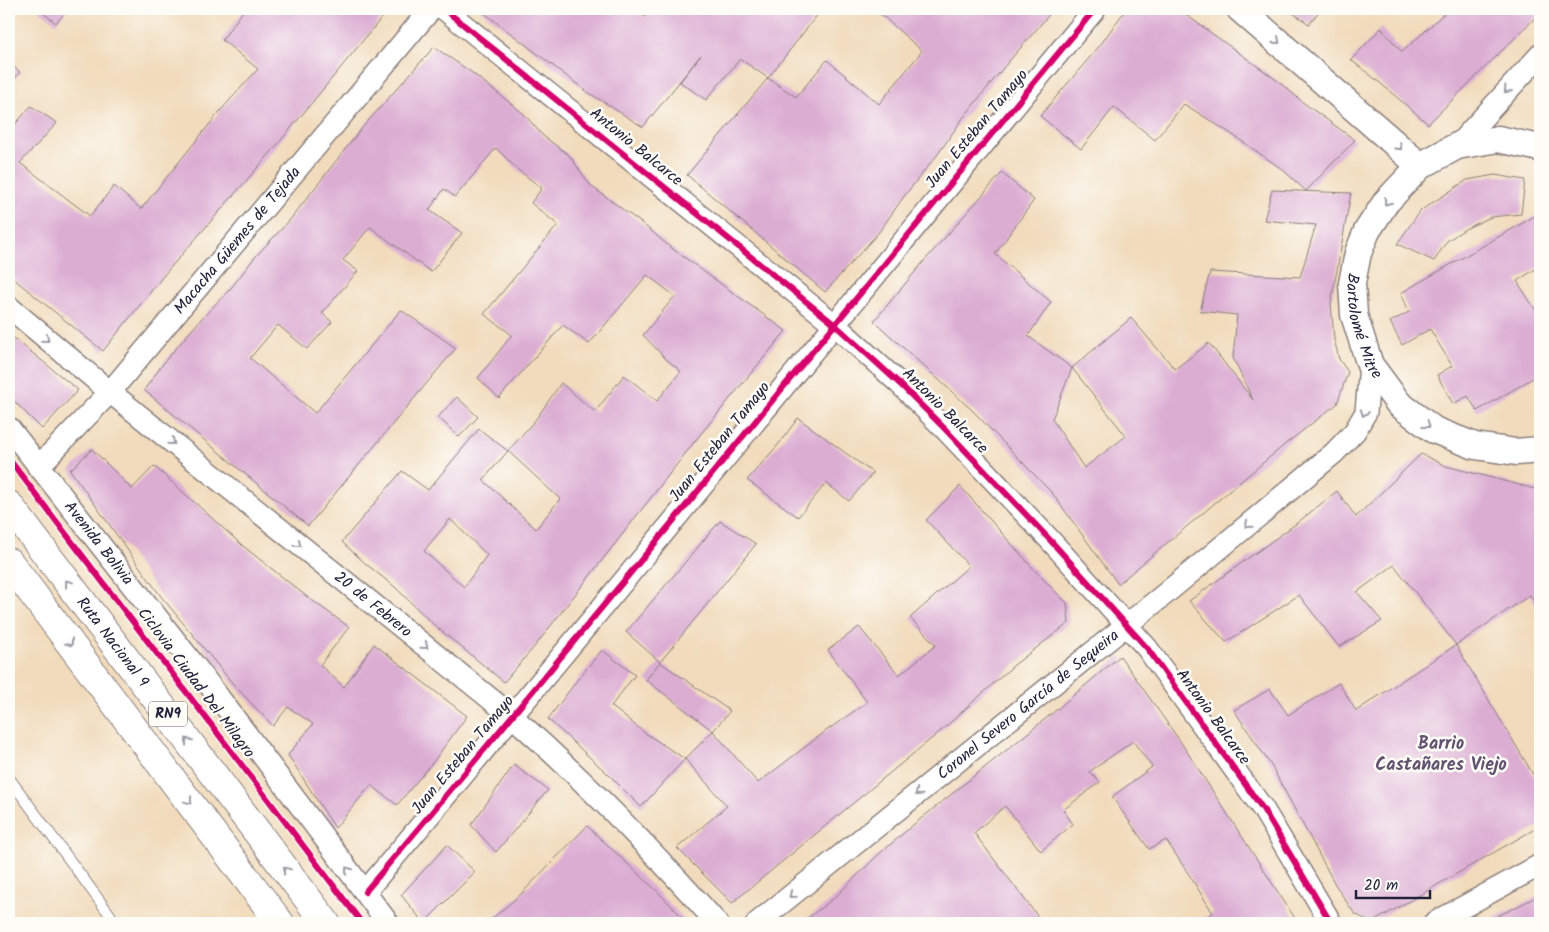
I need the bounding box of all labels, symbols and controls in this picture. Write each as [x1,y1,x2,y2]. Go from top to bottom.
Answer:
one-way arrow [1271,35,1280,44]
street label: Juan Esteban Tamayo [920,64,1034,194]
one-way arrow [1504,85,1513,94]
street label: Antonio Balcarce [584,102,688,192]
one-way arrow [1394,141,1403,150]
street label: Macacha Güemes de Tejada [168,161,307,320]
one-way arrow [1384,197,1393,206]
street label: Bartolomé Mitre [1340,271,1389,384]
one-way arrow [41,333,50,342]
street label: Antonio Balcarce [896,362,994,460]
street label: Juan Esteban Tamayo [663,376,777,508]
one-way arrow [1359,408,1369,417]
one-way arrow [1421,419,1431,428]
one-way arrow [166,436,175,444]
street label: Avenida Bolivia [58,495,140,591]
one-way arrow [1245,519,1254,528]
one-way arrow [293,538,302,547]
street label: 20 de Febrero [329,565,418,644]
one-way arrow [66,580,74,589]
street label: Ruta Nacional 9 [70,591,156,693]
street label: Ciclovia Ciudad Del Milagro [131,602,261,764]
street label: Coronel Severo García de Sequeira [931,623,1124,786]
one-way arrow [64,637,72,646]
one-way arrow [419,640,428,648]
street label: Antonio Balcarce [1170,664,1256,770]
street label: Juan Esteban Tamayo [406,690,520,820]
road number: RN9 [149,702,187,726]
district label: Barrio Castañares Viejo [1375,730,1507,780]
one-way arrow [185,737,194,747]
one-way arrow [915,787,924,796]
one-way arrow [183,795,192,804]
one-way arrow [283,866,292,876]
one-way arrow [345,866,354,876]
scale bar [1356,867,1430,899]
text: 20 m [1364,874,1398,898]
one-way arrow [789,890,798,898]

